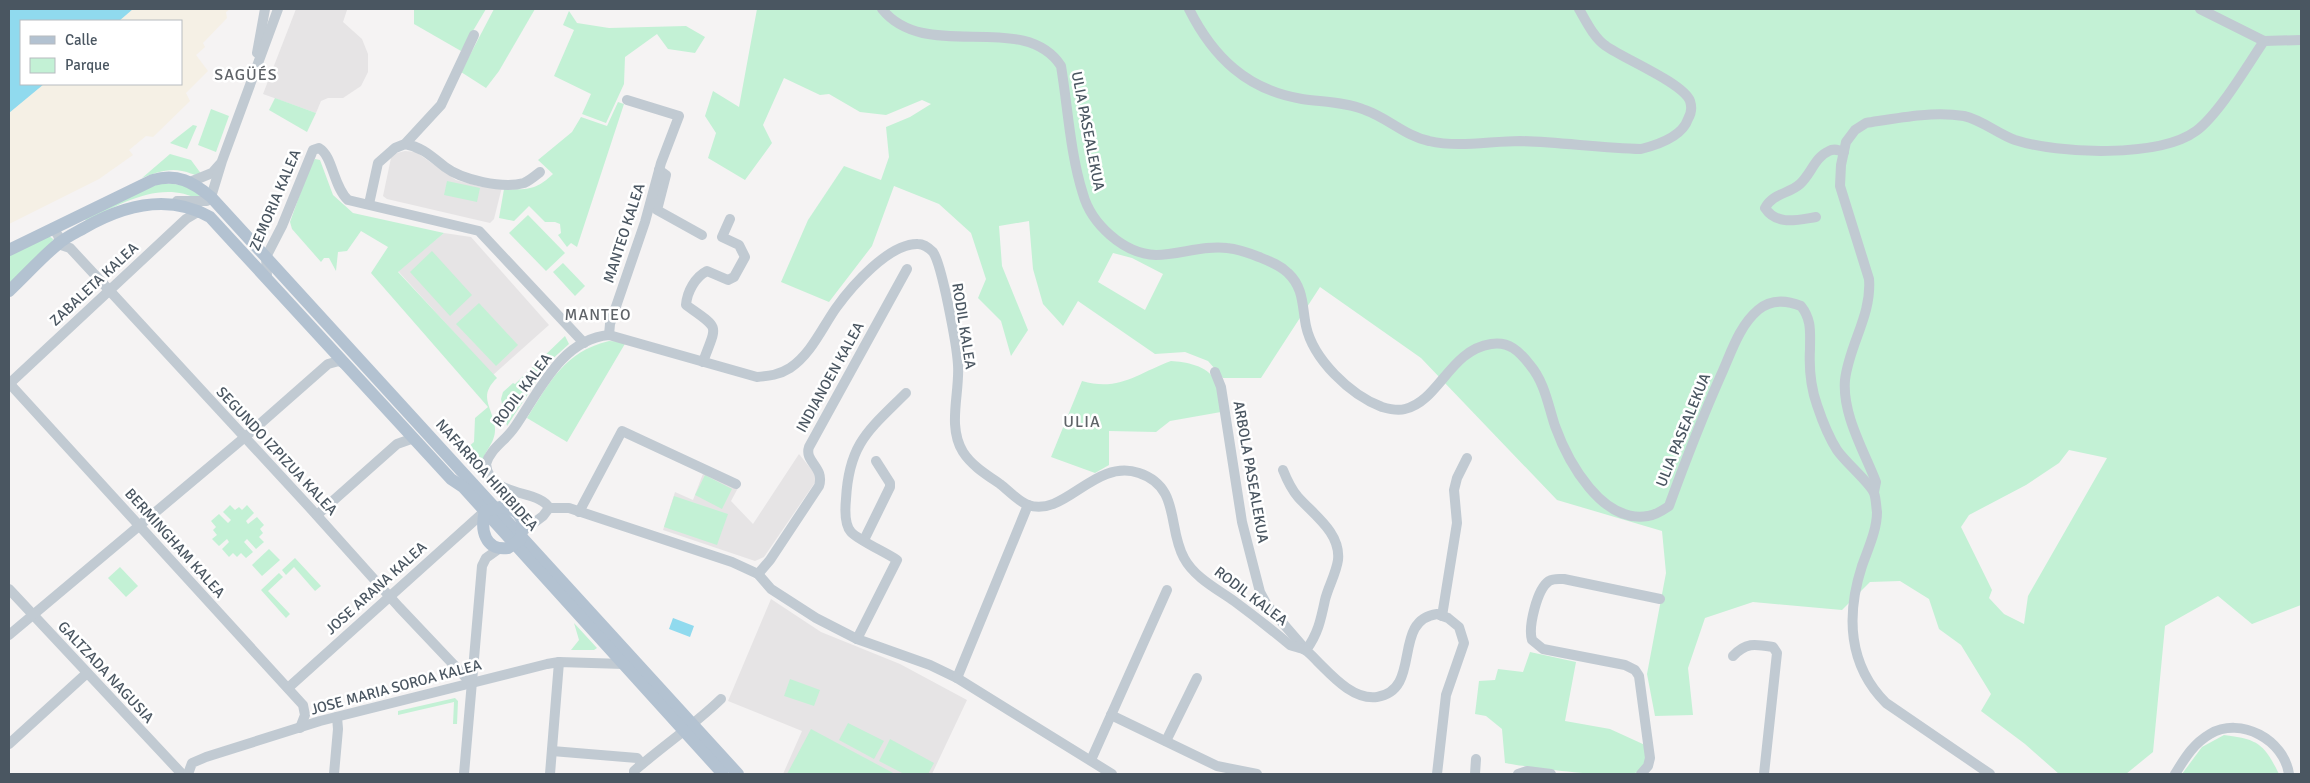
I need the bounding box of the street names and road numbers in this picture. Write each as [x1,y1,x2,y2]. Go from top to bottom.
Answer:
street label: ULIA PASEALEKUA [1068,70,1108,192]
street label: ZEMORIA KALEA [246,147,304,253]
street label: MANTEO KALEA [599,181,649,285]
street label: ZABALETA KALEA [46,238,142,330]
street label: RODIL KALEA [948,282,980,370]
street label: INDIANOEN KALEA [792,319,868,435]
street label: RODIL KALEA [489,350,555,430]
street label: ULIA PASEALEKUA [1652,370,1714,490]
street label: SEGUNDO IZPIZUA KALEA [213,383,341,519]
street label: ARBOLA PASEALEKUA [1230,400,1272,544]
street label: NAFARROA HIRIBIDEA [432,415,542,535]
street label: BERMINGHAM KALEA [121,485,229,601]
street label: JOSE ARANA KALEA [322,538,430,638]
street label: RODIL KALEA [1211,563,1291,629]
street label: GALTZADA NAGUSIA [54,617,158,727]
street label: JOSE MARIA SOROA KALEA [309,655,483,719]

